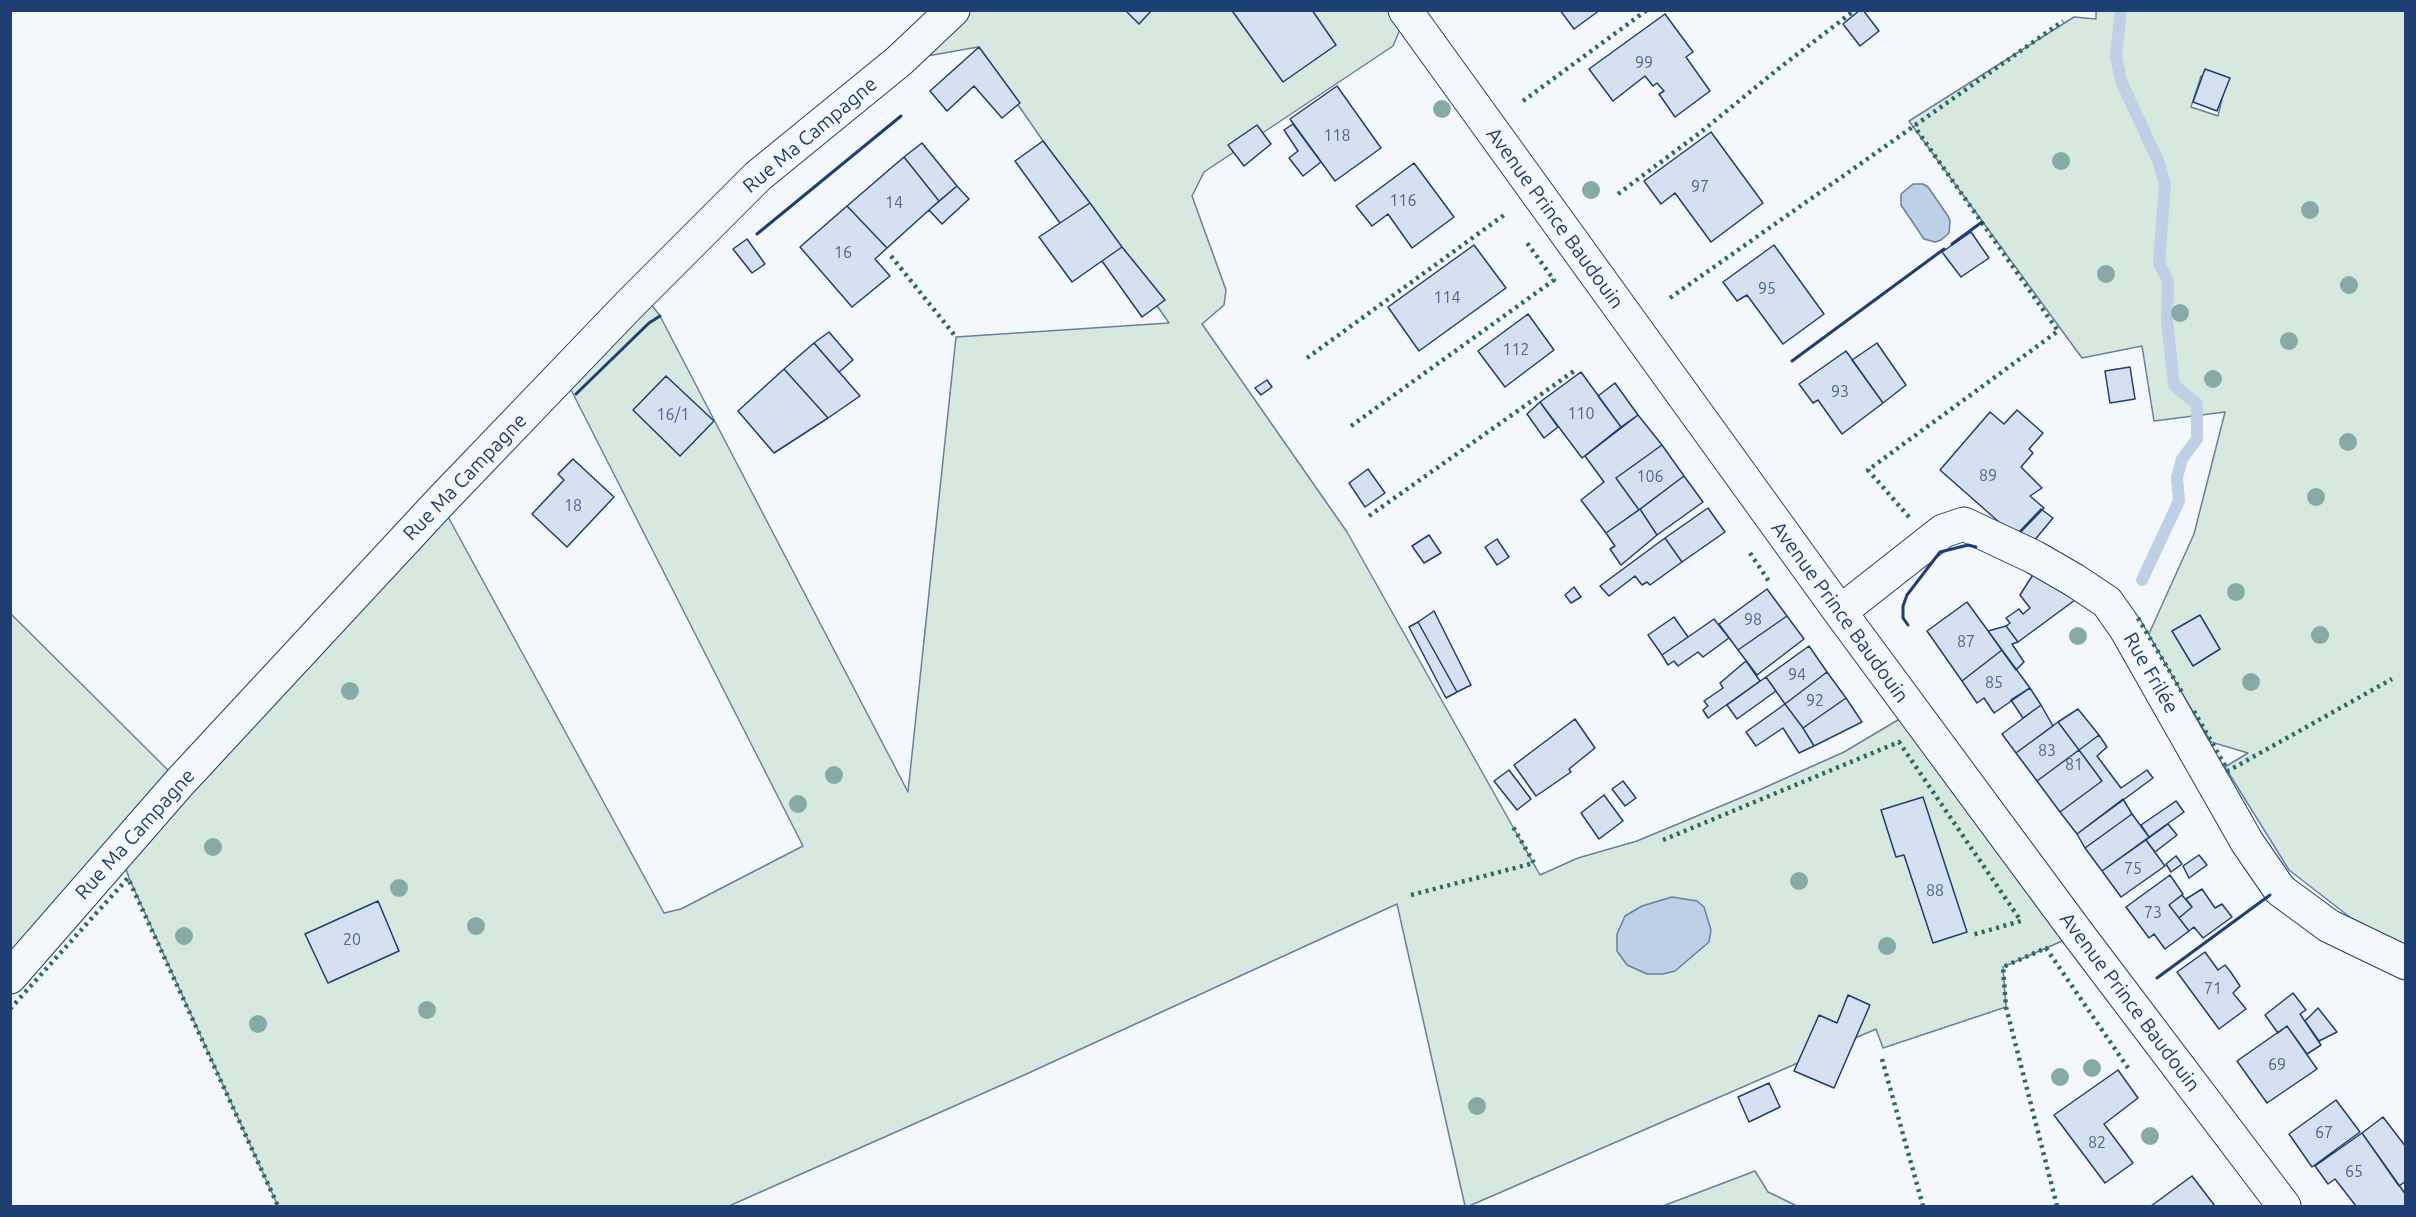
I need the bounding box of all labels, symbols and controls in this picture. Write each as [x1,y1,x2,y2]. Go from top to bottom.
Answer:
house number: 99 [1635,53,1653,73]
street label: Rue Ma Campagne [738,72,882,198]
street label: Avenue Prince Baudouin [1481,123,1629,313]
house number: 118 [1323,126,1351,146]
house number: 97 [1691,177,1709,197]
house number: 116 [1389,191,1417,211]
house number: 14 [885,193,903,213]
house number: 16 [834,243,852,263]
house number: 95 [1758,279,1776,299]
house number: 114 [1433,288,1461,308]
house number: 112 [1502,340,1530,360]
house number: 93 [1831,382,1849,402]
house number: 110 [1567,404,1595,424]
house number: 16/1 [657,405,689,425]
street label: Rue Ma Campagne [398,408,532,546]
house number: 89 [1979,466,1997,486]
house number: 106 [1636,467,1664,487]
house number: 18 [564,496,582,516]
street label: Avenue Prince Baudouin [1766,517,1914,707]
house number: 98 [1744,610,1762,630]
street label: Rue Frilée [2118,628,2184,718]
house number: 87 [1957,632,1975,652]
house number: 94 [1788,665,1806,685]
house number: 85 [1985,673,2003,693]
house number: 92 [1806,691,1824,711]
house number: 83 [2038,741,2056,761]
house number: 81 [2065,755,2083,775]
street label: Rue Ma Campagne [70,764,200,904]
house number: 75 [2124,859,2142,879]
house number: 88 [1926,881,1944,901]
house number: 73 [2144,903,2162,923]
street label: Avenue Prince Baudouin [2055,908,2205,1096]
house number: 20 [343,930,361,950]
house number: 71 [2204,979,2222,999]
house number: 69 [2268,1055,2286,1075]
house number: 67 [2315,1123,2333,1143]
house number: 82 [2088,1133,2106,1153]
house number: 65 [2345,1162,2363,1182]

